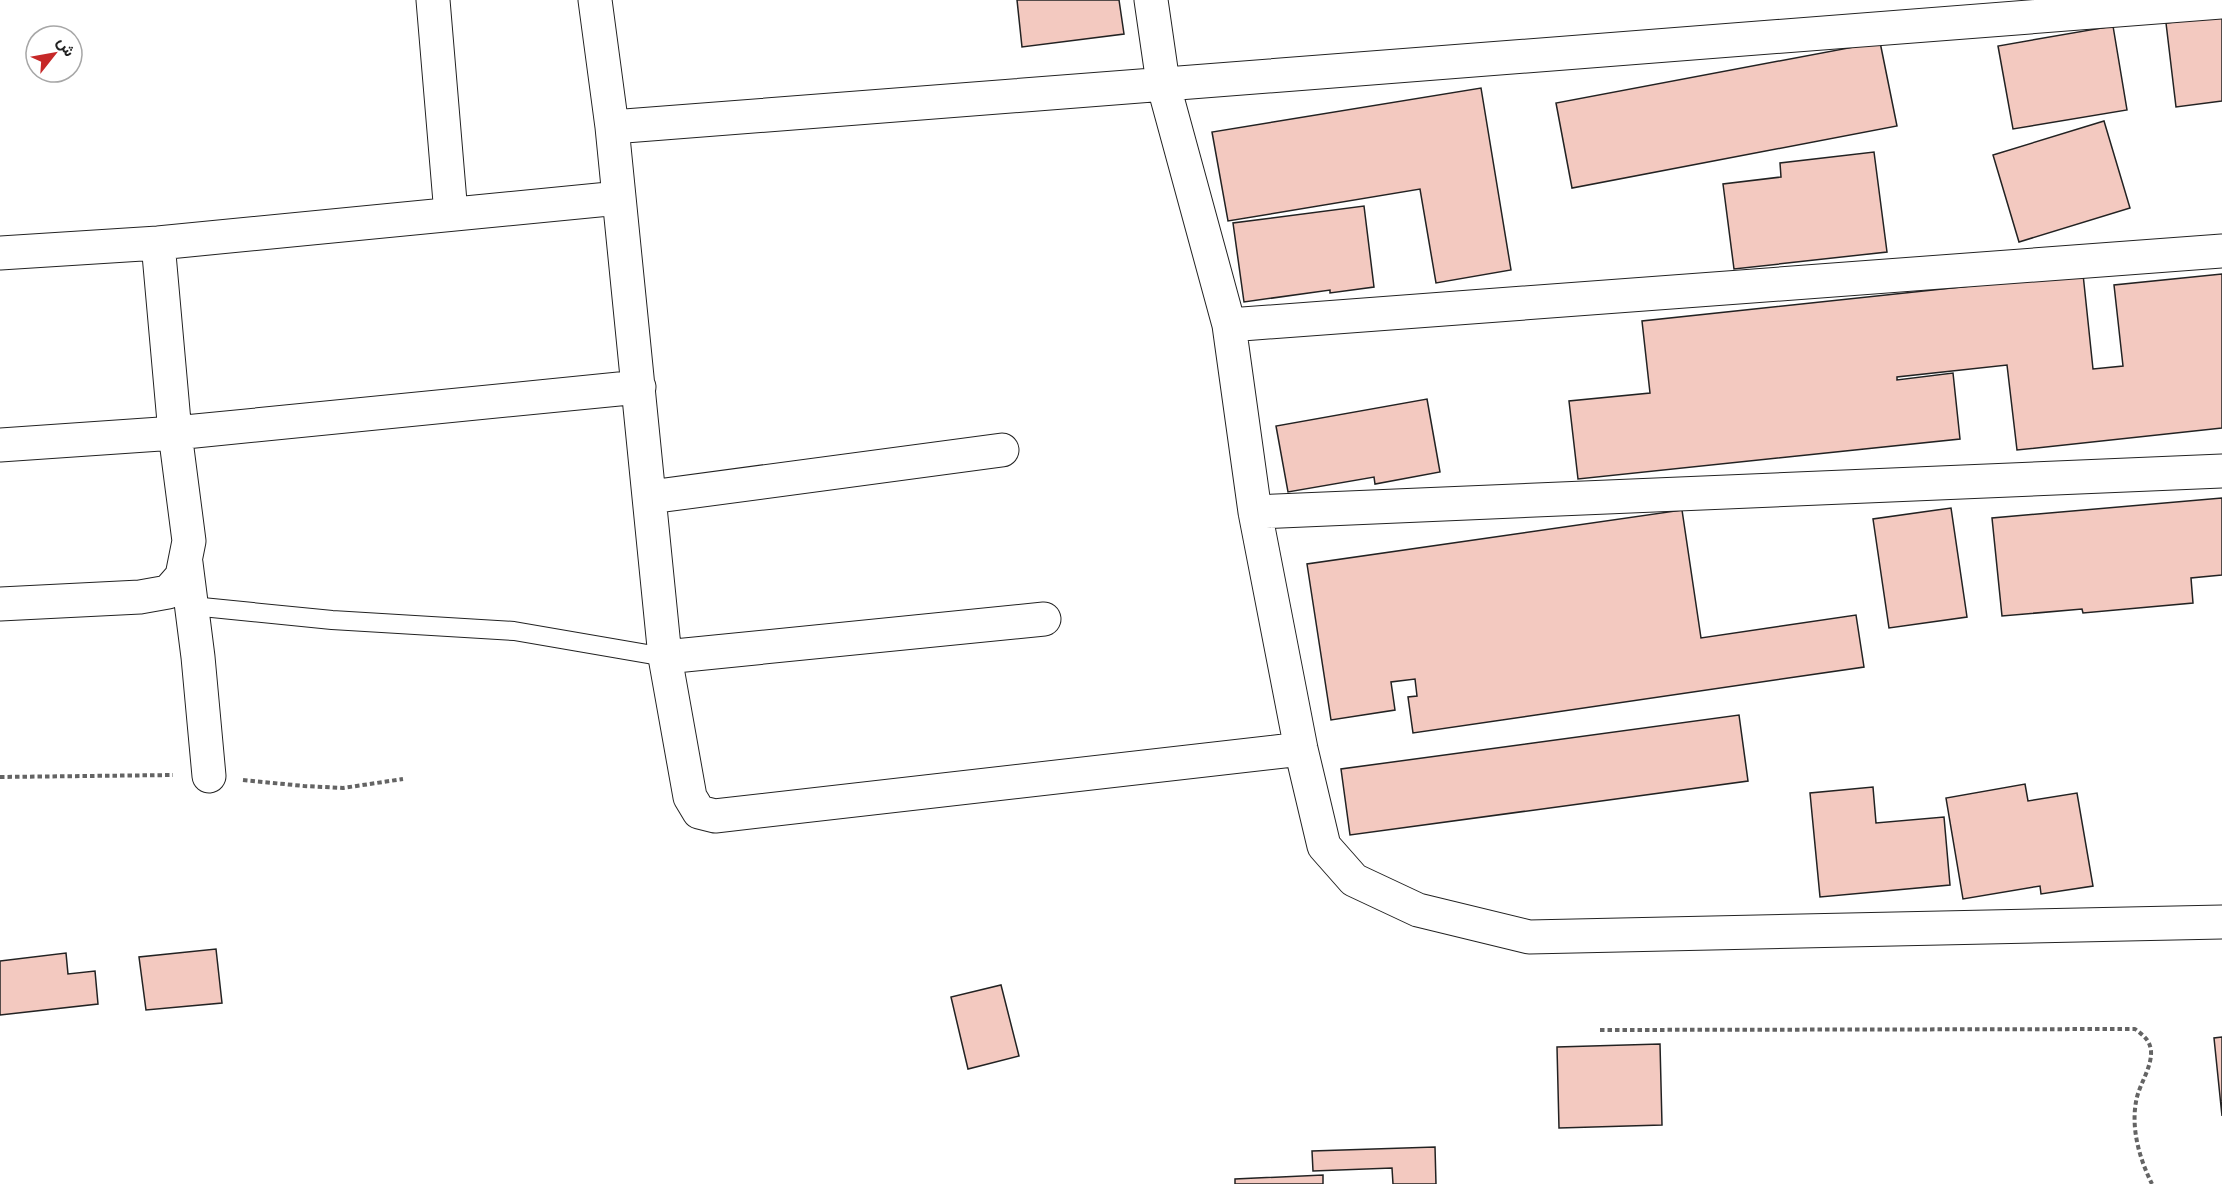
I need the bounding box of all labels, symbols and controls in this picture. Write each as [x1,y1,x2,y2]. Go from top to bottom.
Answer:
north arrow [24,24,84,84]
text: ش [53,33,80,60]

